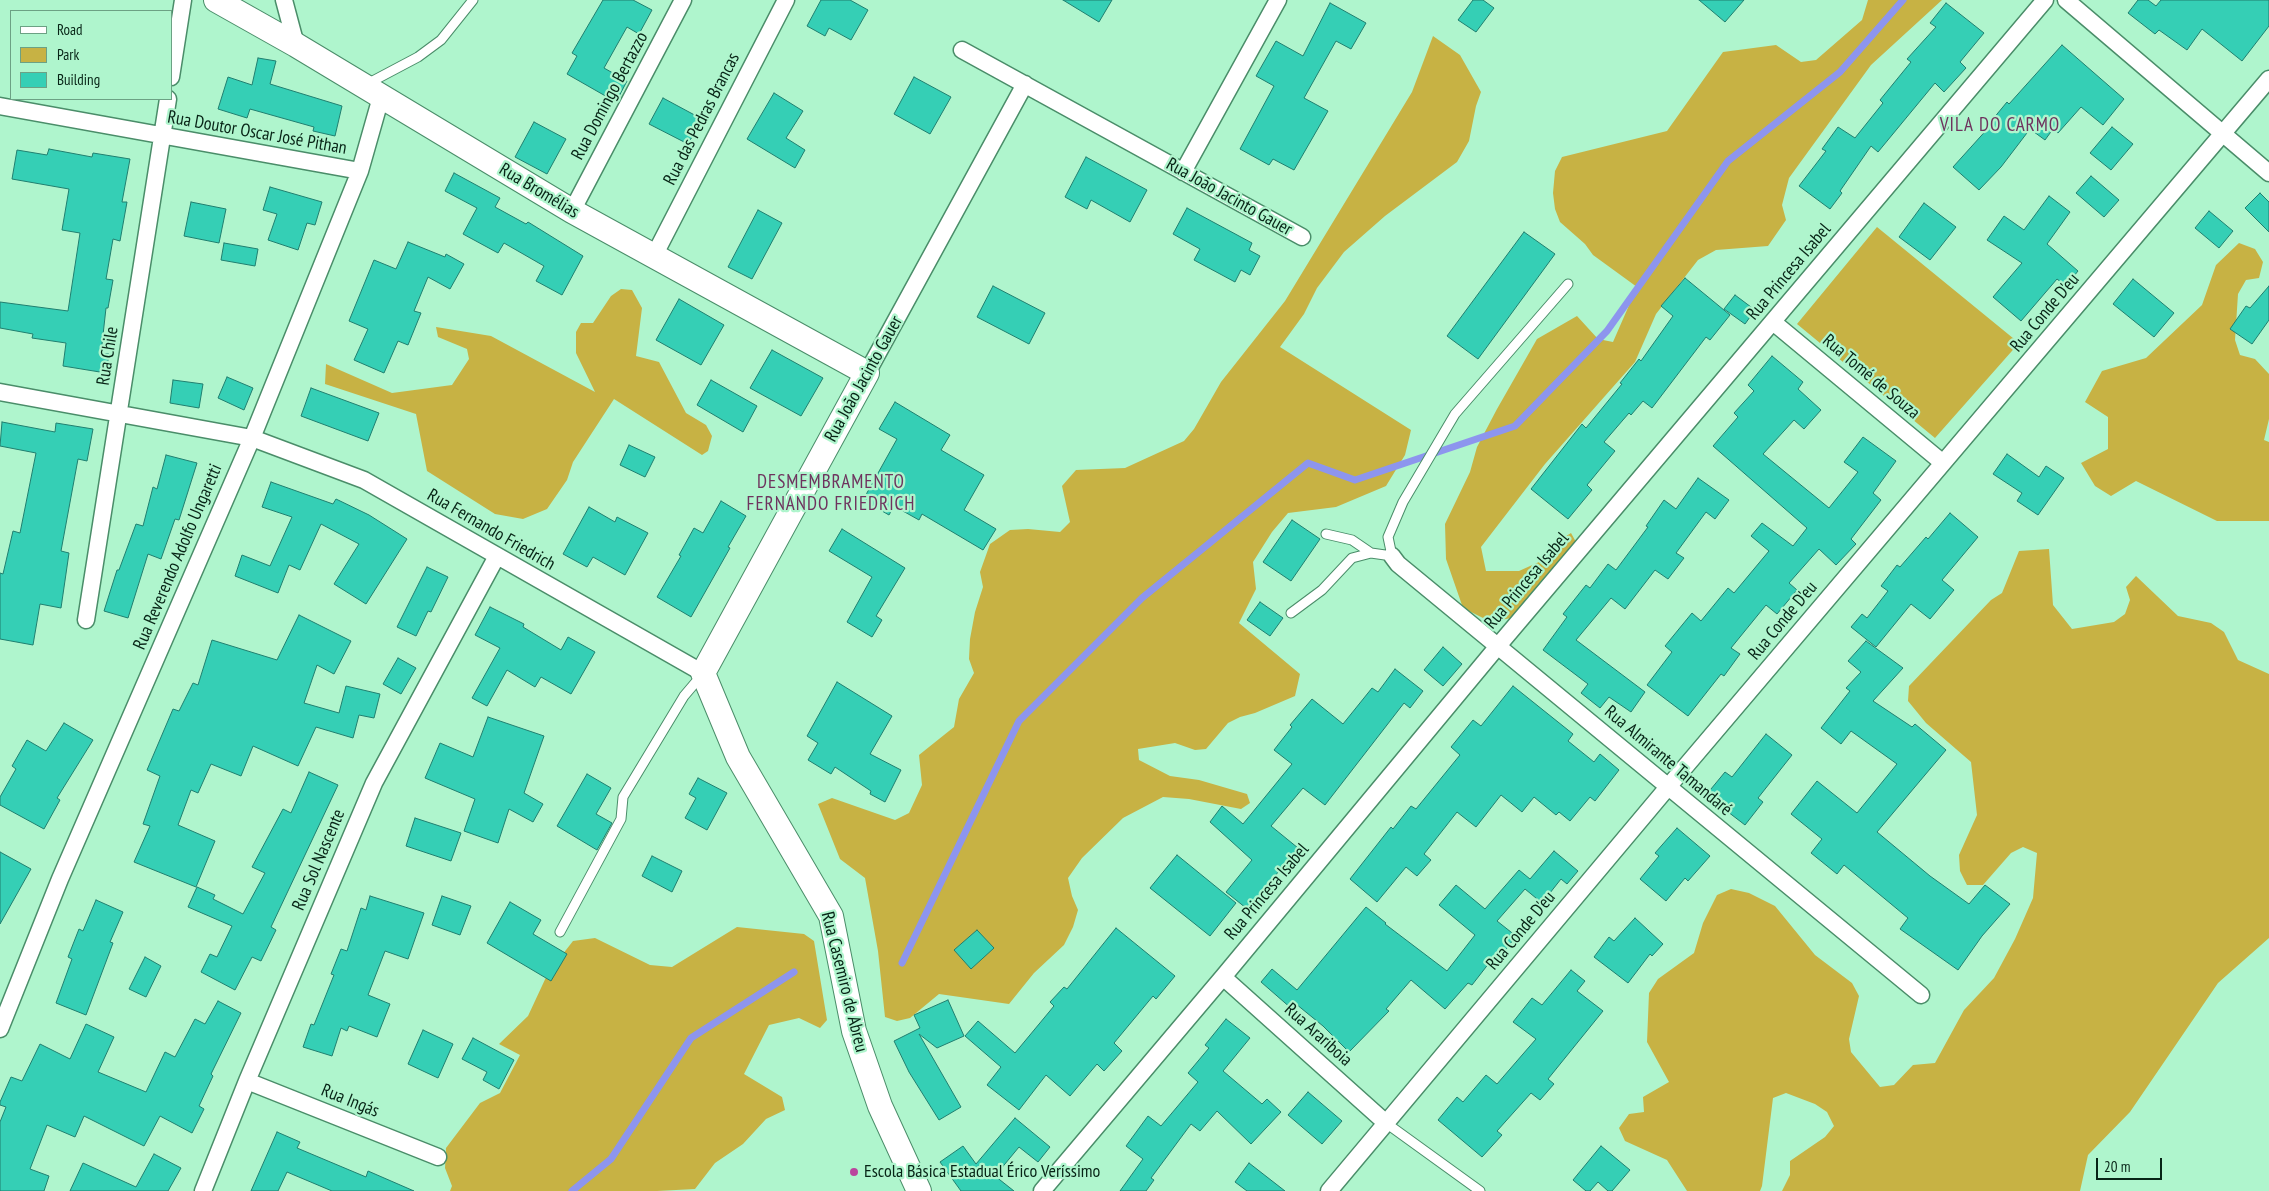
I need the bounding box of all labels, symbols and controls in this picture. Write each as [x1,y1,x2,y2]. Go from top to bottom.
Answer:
legend [10,10,172,100]
text: Road [57,20,83,39]
street label: Rua Domingo Bertazzo [567,28,653,164]
text: Park [57,45,79,64]
street label: Rua das Pedras Brancas [659,49,745,189]
text: Building [57,70,100,89]
street label: Rua Doutor Oscar José Pithan [166,107,348,159]
district label: VILA DO CARMO [1938,115,2062,137]
street label: Rua João Jacinto Gauer [1162,153,1296,241]
street label: Rua Bromélias [495,159,583,223]
street label: Rua Princesa Isabel [1742,219,1836,325]
street label: Rua Conde D'eu [2006,269,2084,357]
street label: Rua João Jacinto Gauer [820,312,908,446]
street label: Rua Chile [93,325,123,387]
street label: Rua Tomé de Souza [1818,330,1924,424]
street label: Rua Reverendo Adolfo Ungaretti [129,461,227,653]
district label: DESMEMBRAMENTO FERNANDO FRIEDRICH [744,472,918,516]
street label: Rua Fernando Friedrich [423,485,559,575]
street label: Rua Princesa Isabel [1480,528,1574,634]
street label: Rua Conde D'eu [1744,577,1822,665]
street label: Rua Almirante Tamandaré [1600,701,1736,821]
street label: Rua Sol Nascente [288,806,350,914]
street label: Rua Princesa Isabel [1220,839,1314,945]
street label: Rua Conde D'eu [1482,887,1560,975]
street label: Rua Casemiro de Abreu [816,910,872,1054]
street label: Rua Arariboia [1280,999,1356,1071]
street label: Rua Ingás [318,1080,382,1122]
scale bar [2099,1148,2165,1180]
text: 20 m [2104,1157,2130,1176]
place label: Escola Básica Estadual Érico Veríssimo [864,1161,1100,1183]
marker: Escola Básica Estadual Érico Veríssimo [848,1166,860,1178]

